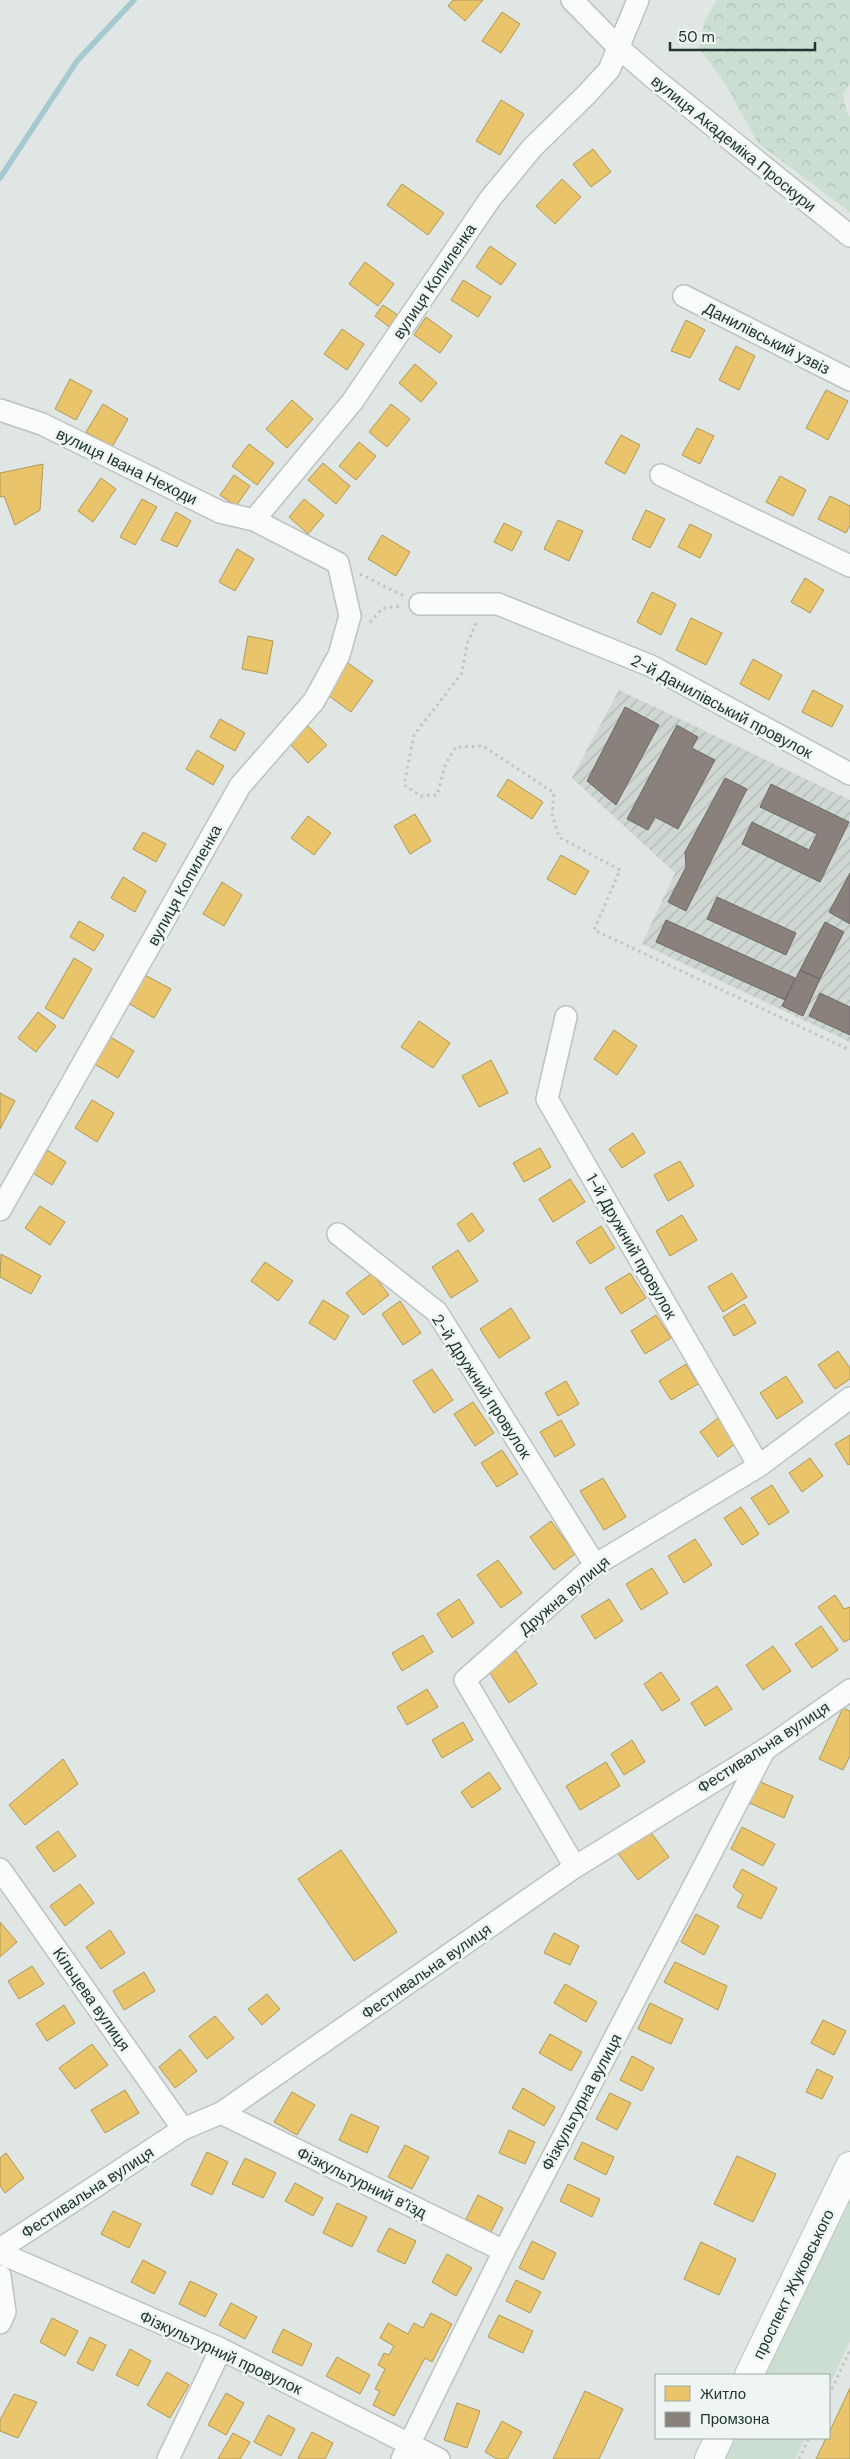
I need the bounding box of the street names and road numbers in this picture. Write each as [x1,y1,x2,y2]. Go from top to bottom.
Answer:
street label: вулиця Академіка Проскури [647,70,821,217]
street label: вулиця Копиленка [388,219,481,343]
street label: Данилівський узвіз [700,298,833,379]
street label: вулиця Івана Неходи [53,423,201,510]
street label: 2-й Данилівський провулок [627,650,817,764]
street label: вулиця Копиленка [142,821,226,949]
street label: 1-й Дружний провулок [581,1170,682,1323]
street label: 2-й Дружний провулок [427,1310,537,1463]
street label: Дружна вулиця [515,1551,614,1640]
street label: Фестивальна вулиця [693,1697,834,1798]
street label: Фестивальна вулиця [357,1919,495,2024]
street label: Кільцева вулиця [48,1943,135,2055]
street label: Фізкультурна вулиця [536,2030,626,2174]
street label: Фестивальна вулиця [17,2142,158,2243]
street label: Фізкультурний в’їзд [293,2142,431,2223]
street label: проспект Жуковського [748,2206,839,2363]
street label: Фізкультурний провулок [136,2305,306,2400]

